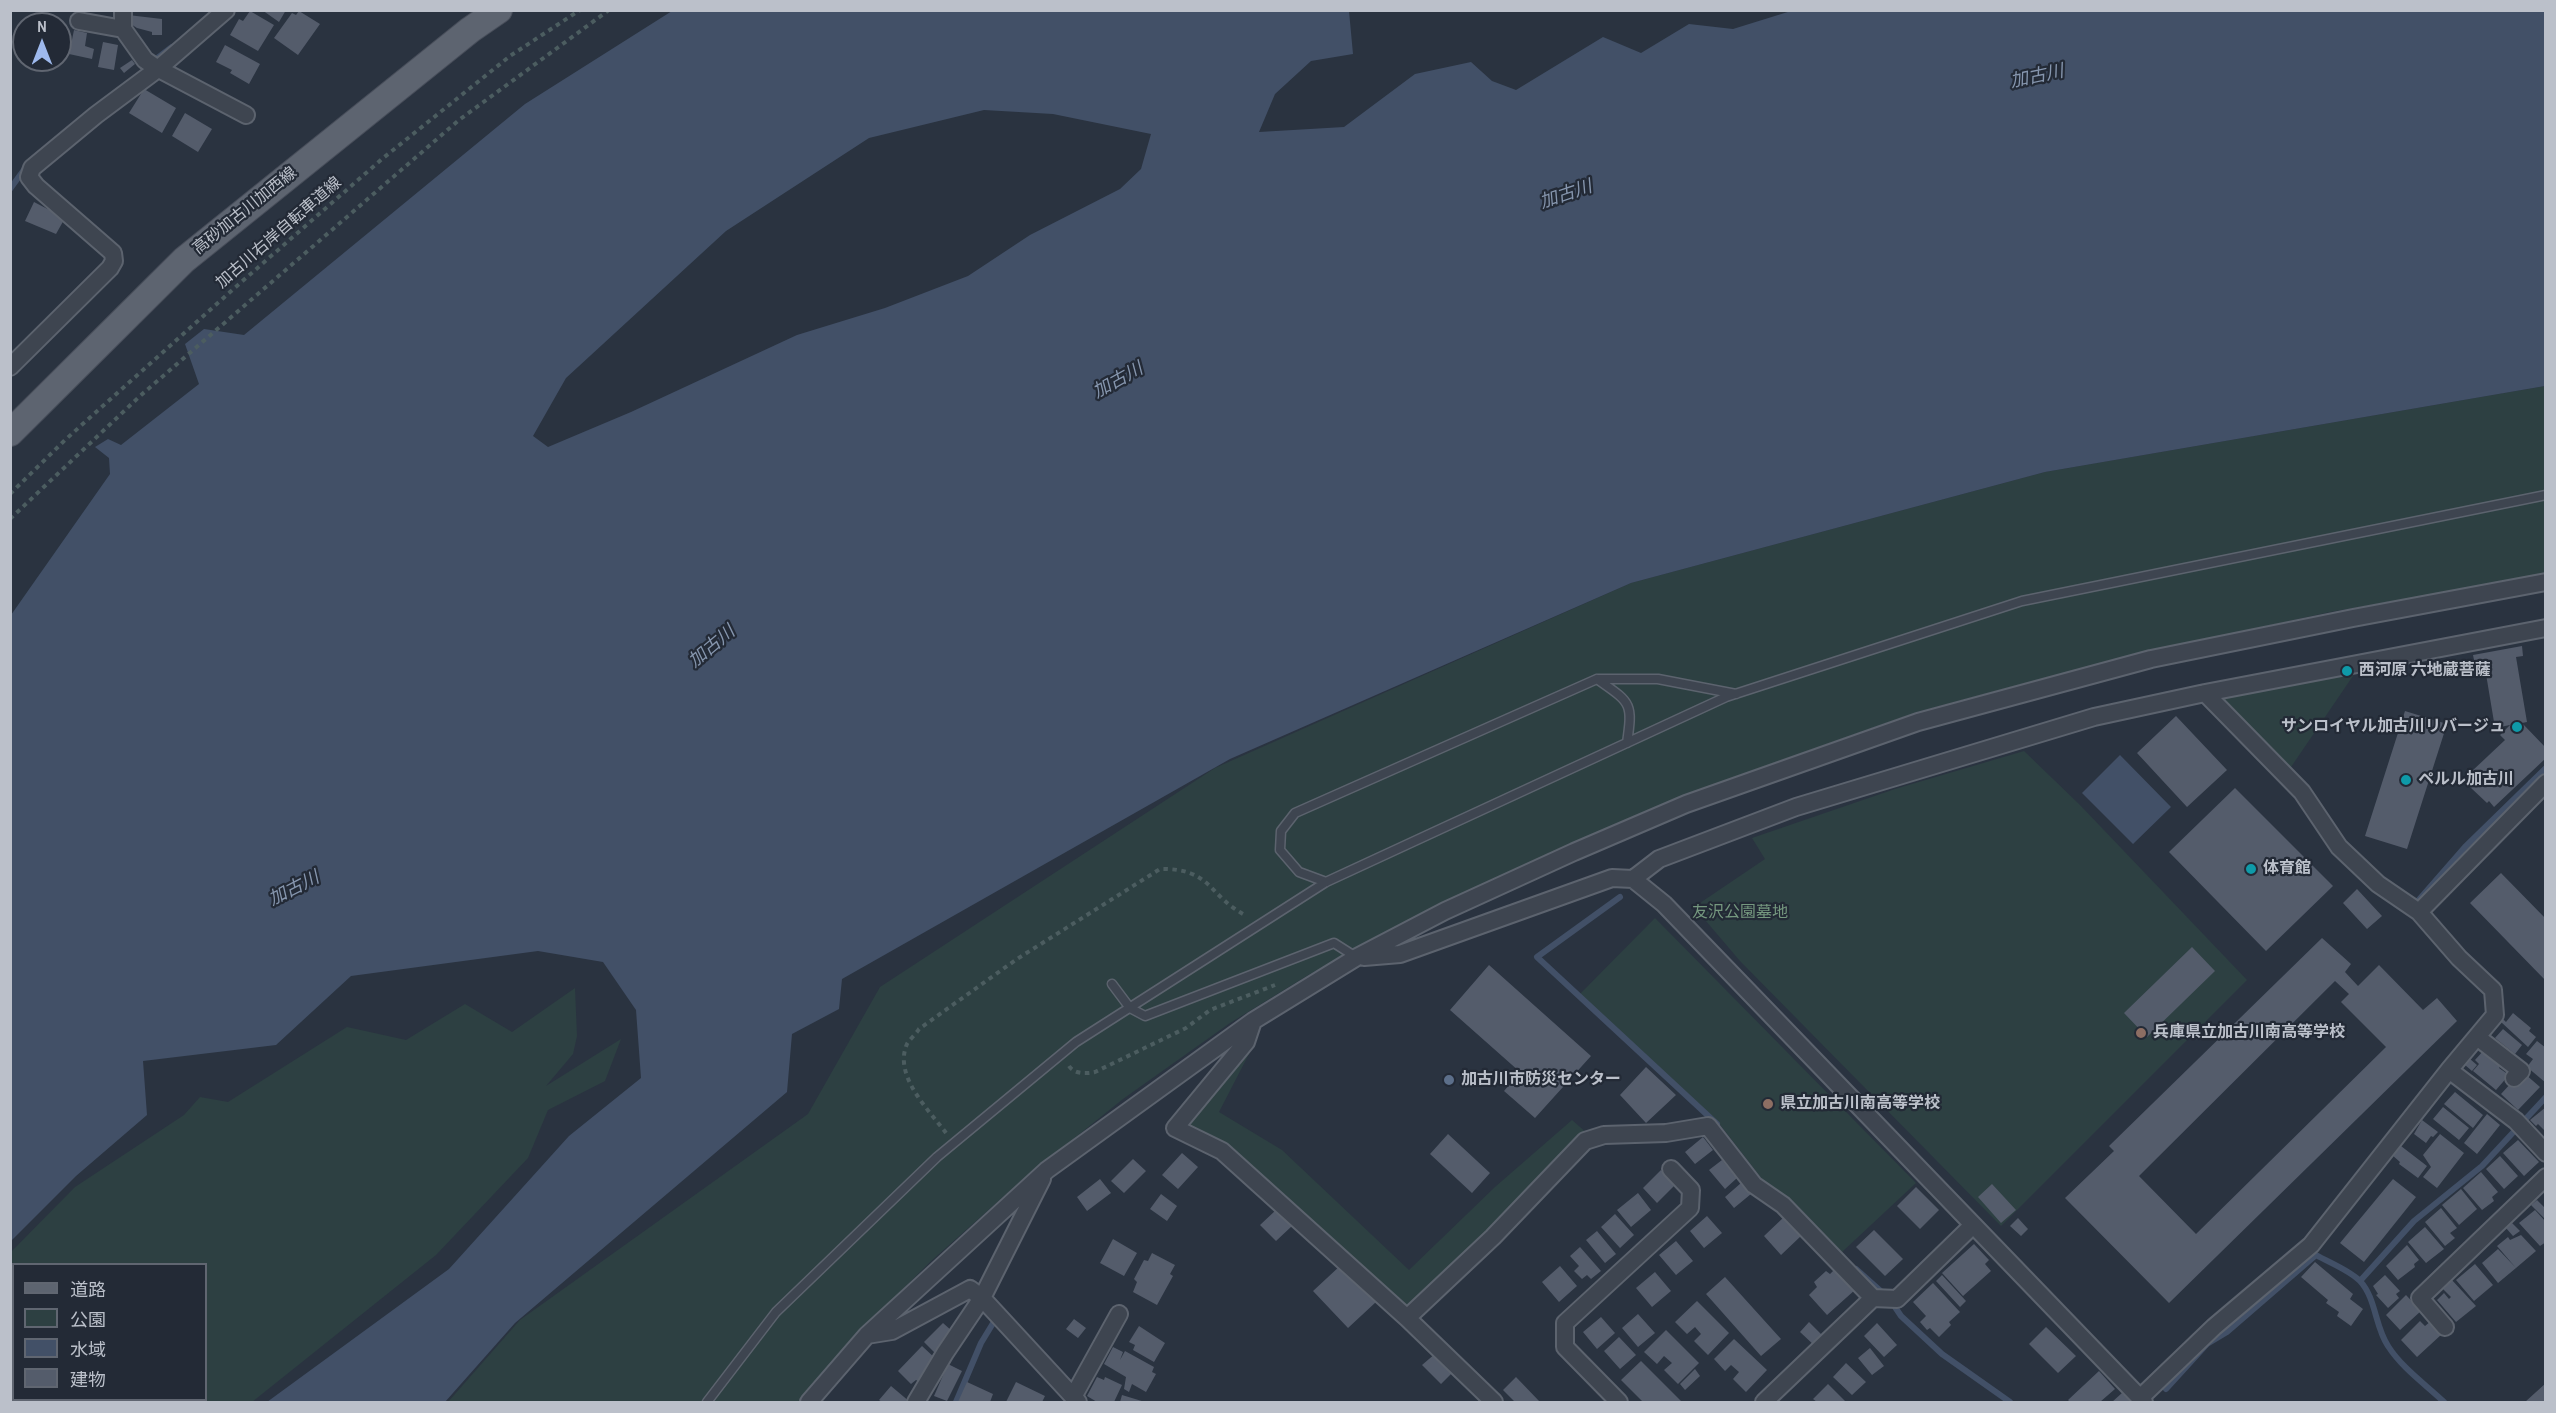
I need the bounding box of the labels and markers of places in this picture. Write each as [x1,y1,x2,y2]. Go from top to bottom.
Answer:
place label: 西河原 六地蔵菩薩 [2359,661,2491,681]
marker: 西河原 六地蔵菩薩 [2340,664,2354,678]
place label: サンロイヤル加古川リバージュ [2281,717,2505,737]
marker: サンロイヤル加古川リバージュ [2510,720,2524,734]
place label: ペルル加古川 [2418,770,2514,790]
marker: ペルル加古川 [2399,773,2413,787]
place label: 体育館 [2263,859,2311,879]
marker: 体育館 [2244,862,2258,876]
place label: 兵庫県立加古川南高等学校 [2153,1023,2345,1043]
marker: 兵庫県立加古川南高等学校 [2134,1026,2148,1040]
place label: 加古川市防災センター [1461,1070,1621,1090]
marker: 加古川市防災センター [1442,1073,1456,1087]
place label: 県立加古川南高等学校 [1780,1094,1940,1114]
marker: 県立加古川南高等学校 [1761,1097,1775,1111]

